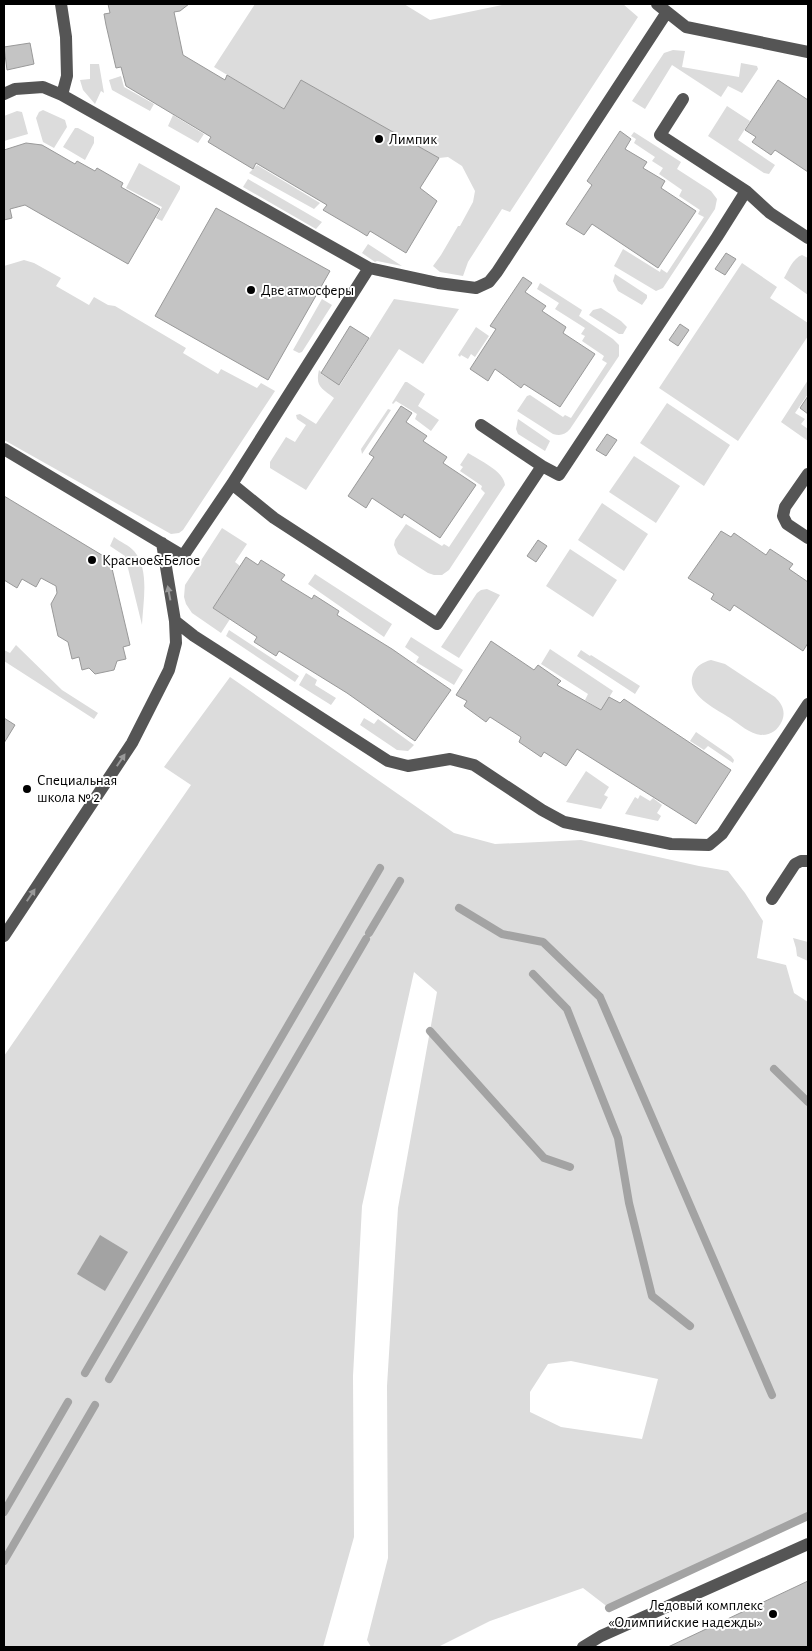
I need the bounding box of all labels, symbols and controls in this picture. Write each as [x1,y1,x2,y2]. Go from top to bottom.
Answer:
place label: Лимпик [389,132,437,147]
marker: Лимпик [373,133,385,145]
place label: Две атмосферы [261,283,354,298]
marker: Две атмосферы [245,284,257,296]
place label: Красное&Белое [102,553,200,568]
marker: Красное&Белое [86,554,98,566]
one-way arrow [165,585,173,601]
one-way arrow [116,753,126,767]
place label: Специальная школа № 2 [37,773,117,805]
marker: Специальная школа № 2 [21,783,33,795]
one-way arrow [26,889,36,902]
place label: Ледовый комплекс «Олимпийские надежды» [608,1598,763,1630]
marker: Ледовый комплекс «Олимпийские надежды» [767,1608,779,1620]

